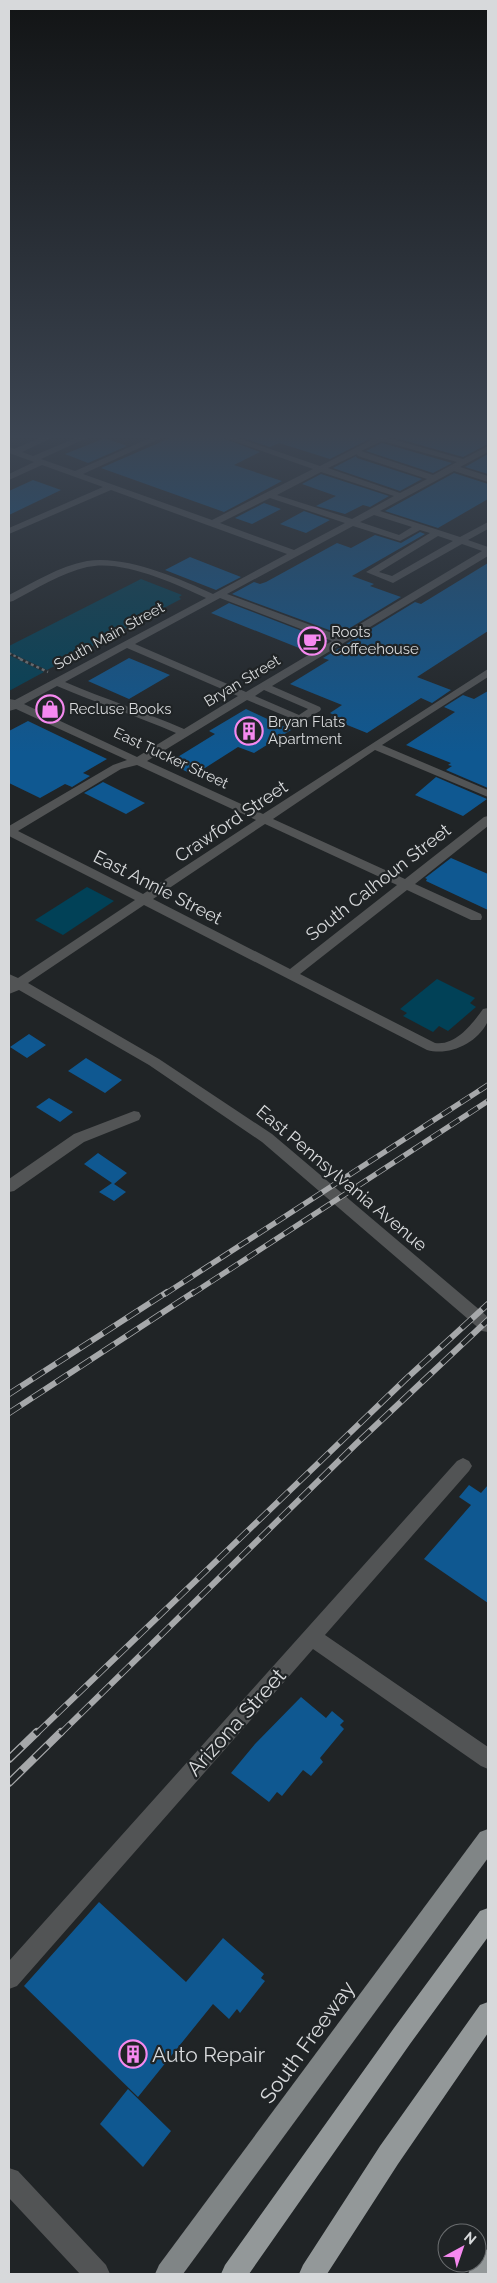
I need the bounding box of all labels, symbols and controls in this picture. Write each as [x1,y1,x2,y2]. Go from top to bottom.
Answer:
street label: South Main Street [51,598,167,674]
place label: Roots Coffeehouse [331,623,419,658]
cafe icon: Roots Coffeehouse [297,626,327,656]
street label: Bryan Street [201,651,283,711]
shop icon: Recluse Books [35,694,65,724]
place label: Recluse Books [69,700,172,718]
place label: Bryan Flats Apartment [268,713,345,748]
building icon: Bryan Flats Apartment [234,716,264,746]
street label: East Tucker Street [111,724,231,792]
street label: Crawford Street [171,776,291,866]
street label: South Calhoun Street [302,819,454,945]
street label: East Annie Street [90,845,226,929]
street label: East Pennsylvania Avenue [252,1101,432,1256]
street label: Arizona Street [181,1663,291,1781]
street label: South Freeway [254,1976,360,2108]
building icon: Auto Repair [118,2039,148,2069]
place label: Auto Repair [152,2042,266,2067]
north arrow [437,2223,487,2273]
text: N [461,2228,480,2248]

